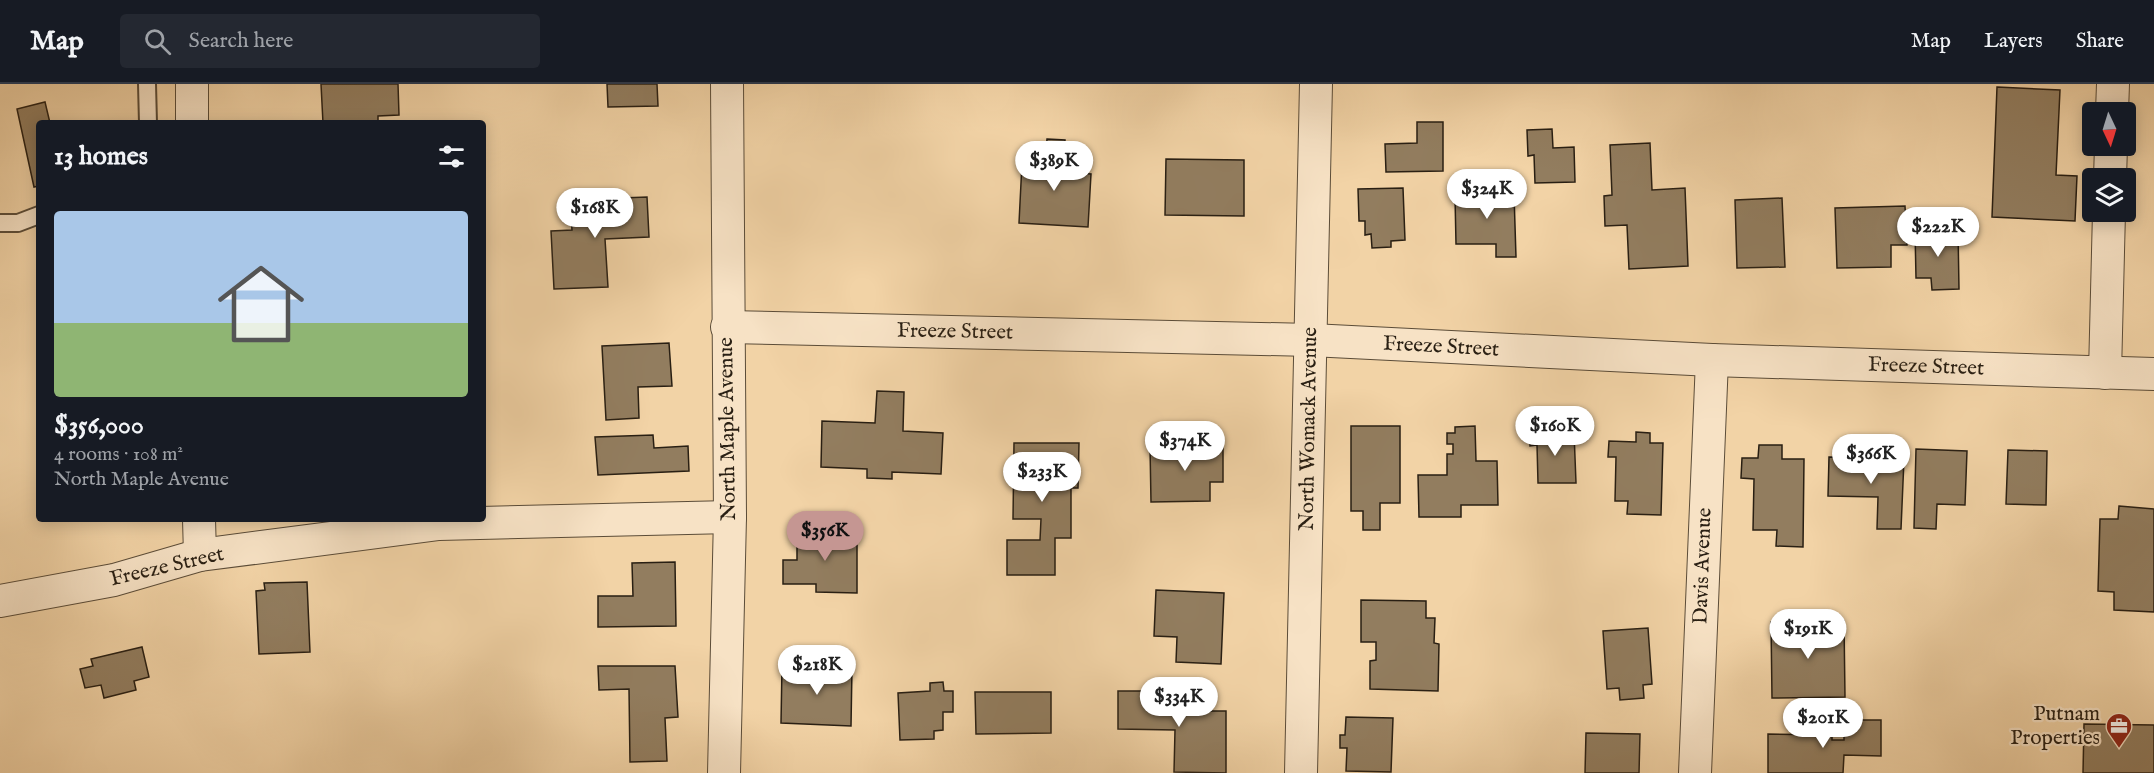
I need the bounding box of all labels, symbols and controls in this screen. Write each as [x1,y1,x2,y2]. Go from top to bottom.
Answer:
search box [120,14,540,68]
text: Map [30,24,84,59]
icon: search [141,25,174,58]
text: Search here [189,27,293,55]
text: Map [1911,28,1951,55]
text: Layers [1984,28,2043,55]
text: Share [2076,28,2124,55]
north arrow [2082,102,2136,156]
map controls [2082,102,2136,222]
text: 13 homes [54,140,148,173]
icon: filters [435,140,468,173]
pin: $389K [1012,141,1096,192]
text: $389K [1029,148,1079,173]
button: layers [2082,168,2136,222]
pin: $324K [1445,169,1529,220]
text: $324K [1461,176,1513,201]
pin: $168K [553,188,637,239]
text: $168K [570,195,620,220]
pin: $222K [1896,207,1980,258]
text: $222K [1911,214,1965,239]
icon: home [207,250,315,358]
street label: Freeze Street [897,317,1013,347]
street label: North Womack Avenue [1294,326,1324,531]
street label: Freeze Street [1382,330,1500,364]
street label: North Maple Avenue [713,337,743,521]
street label: Freeze Street [1867,351,1985,383]
pin: $160K [1513,406,1597,457]
text: $356,000 [54,409,144,442]
text: $160K [1529,413,1581,438]
pin: $374K [1143,421,1227,472]
text: $374K [1159,428,1211,453]
pin: $366K [1829,434,1913,485]
text: $366K [1846,441,1896,466]
text: 4 rooms · 108 m² [54,442,183,467]
pin: $233K [1000,452,1084,503]
text: $233K [1017,459,1067,484]
text: North Maple Avenue [54,467,229,492]
street label: Davis Avenue [1687,507,1719,625]
pin: $356K [783,511,867,562]
text: $356K [801,518,849,543]
street label: Freeze Street [107,541,227,593]
pin: $191K [1766,609,1850,660]
text: $191K [1783,616,1833,641]
pin: $218K [775,645,859,696]
text: $218K [792,652,842,677]
pin: $334K [1137,677,1221,728]
text: $334K [1154,684,1204,709]
pin: $201K [1781,698,1865,749]
place label: Putnam Properties [2010,701,2100,752]
text: $201K [1797,705,1849,730]
office icon: Putnam Properties [2104,711,2134,749]

